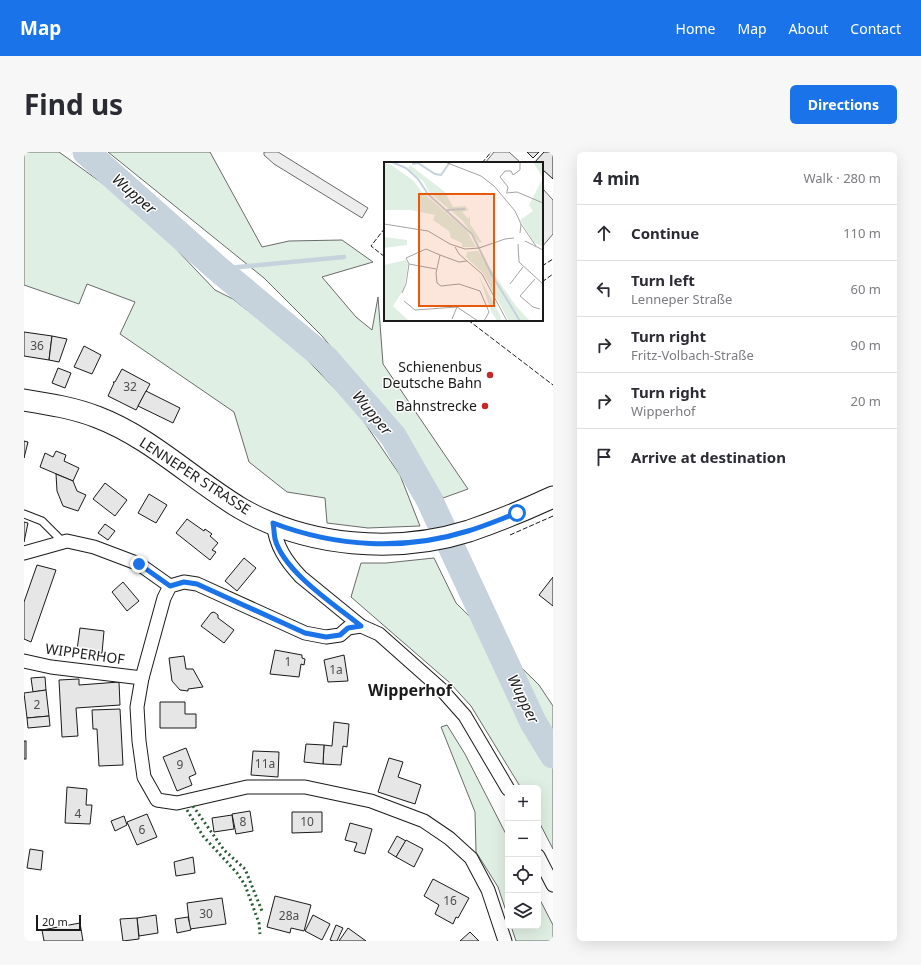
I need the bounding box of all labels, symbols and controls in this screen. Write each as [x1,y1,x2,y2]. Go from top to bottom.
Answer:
text: Map [20,15,61,41]
text: Home [676,19,715,38]
text: Map [737,19,767,38]
text: About [789,19,828,38]
text: Contact [850,19,901,38]
text: Find us [24,85,123,123]
button: Directions [790,85,897,124]
inset map [384,162,543,321]
text: 4 min [593,167,640,190]
water label: Wupper [108,169,162,219]
text: Walk · 280 m [803,169,881,187]
icon: ahead [593,222,615,244]
text: Continue [631,223,699,243]
text: 110 m [843,224,881,242]
text: Turn left [631,270,695,290]
icon: left [593,278,615,300]
text: 60 m [851,280,881,298]
text: Lenneper Straße [631,290,732,308]
text: Turn right [631,326,706,346]
icon: right [593,334,615,356]
text: 90 m [851,336,881,354]
house number: 36 [30,337,44,354]
text: Fritz-Volbach-Straße [631,346,754,364]
place label: Schienenbus Deutsche Bahn [382,357,482,392]
marker: Schienenbus Deutsche Bahn [485,370,495,380]
house number: 32 [123,378,137,395]
text: Turn right [631,382,706,402]
water label: Wupper [348,386,398,440]
icon: right [593,390,615,412]
text: 20 m [851,392,881,410]
place label: Bahnstrecke [395,396,477,415]
marker: Bahnstrecke [480,401,490,411]
text: Wipperhof [631,402,696,420]
street label: LENNEPER STRASSE [136,432,255,519]
icon: arrive [593,446,615,468]
text: Arrive at destination [631,447,786,467]
route start [508,504,526,522]
route end [130,555,148,573]
street label: WIPPERHOF [44,639,126,668]
house number: 1 [285,653,291,670]
house number: 1a [329,661,343,678]
water label: Wupper [503,671,545,727]
district label: Wipperhof [368,679,453,701]
house number: 2 [34,696,41,713]
house number: 11a [255,755,275,772]
house number: 9 [177,756,184,773]
map controls [505,785,541,929]
button: + [505,785,541,821]
house number: 4 [75,805,82,822]
house number: 8 [240,813,247,830]
house number: 10 [300,813,314,830]
house number: 6 [139,821,146,838]
button: − [505,821,541,857]
button: locate [505,857,541,893]
house number: 16 [443,892,457,909]
button: layers [505,893,541,929]
house number: 30 [199,905,213,922]
house number: 28a [279,907,299,924]
scale bar [36,913,81,932]
text: 20 m [42,914,68,929]

